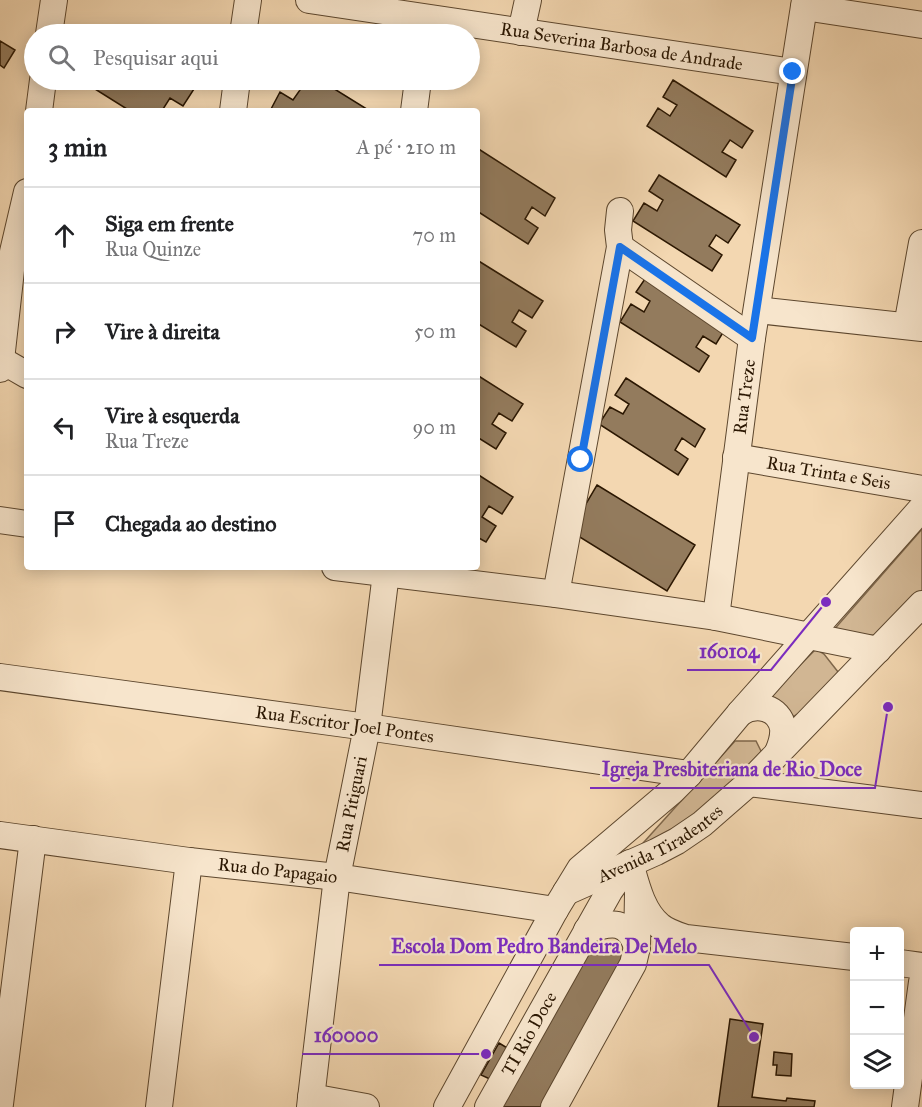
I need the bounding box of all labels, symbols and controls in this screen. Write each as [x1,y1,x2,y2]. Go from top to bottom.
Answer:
street label: Rua Severina Barbosa de Andrade [499,18,744,75]
search box [24,24,480,90]
icon: search [45,41,78,74]
text: Pesquisar aqui [93,44,218,71]
route end [779,58,805,84]
text: 3 min [48,131,107,163]
text: A pé · 210 m [356,135,456,159]
text: Siga em frente [105,210,234,237]
icon: ahead [48,219,81,252]
text: 70 m [413,223,456,247]
text: Rua Quinze [105,237,201,261]
icon: right [48,315,81,348]
text: Vire à direita [105,318,220,345]
text: 50 m [414,319,456,343]
street label: Rua Treze [729,358,760,436]
text: Vire à esquerda [105,402,239,429]
icon: left [48,411,81,444]
text: 90 m [413,415,456,439]
text: Rua Treze [105,429,189,453]
route start [567,446,593,472]
street label: Rua Trinta e Seis [765,451,892,494]
icon: arrive [48,507,81,540]
text: Chegada ao destino [105,510,276,537]
callout: 160104 [687,632,771,670]
text: 160104 [699,639,760,664]
street label: Rua Escritor Joel Pontes [254,701,436,748]
callout: Igreja Presbiteriana de Rio Doce [590,750,875,788]
street label: Rua Pitiguari [331,754,372,854]
text: Igreja Presbiteriana de Rio Doce [602,757,863,782]
street label: Avenida Tiradentes [593,800,727,888]
street label: Rua do Papagaio [217,853,339,888]
callout: Escola Dom Pedro Bandeira De Melo [379,927,709,965]
map controls [850,927,904,1089]
button: + [850,927,904,981]
text: Escola Dom Pedro Bandeira De Melo [391,934,697,958]
button: − [850,981,904,1035]
street label: TI Rio Doce [497,988,562,1080]
callout: 160000 [302,1016,391,1054]
text: 160000 [314,1023,379,1047]
button: layers [850,1035,904,1089]

